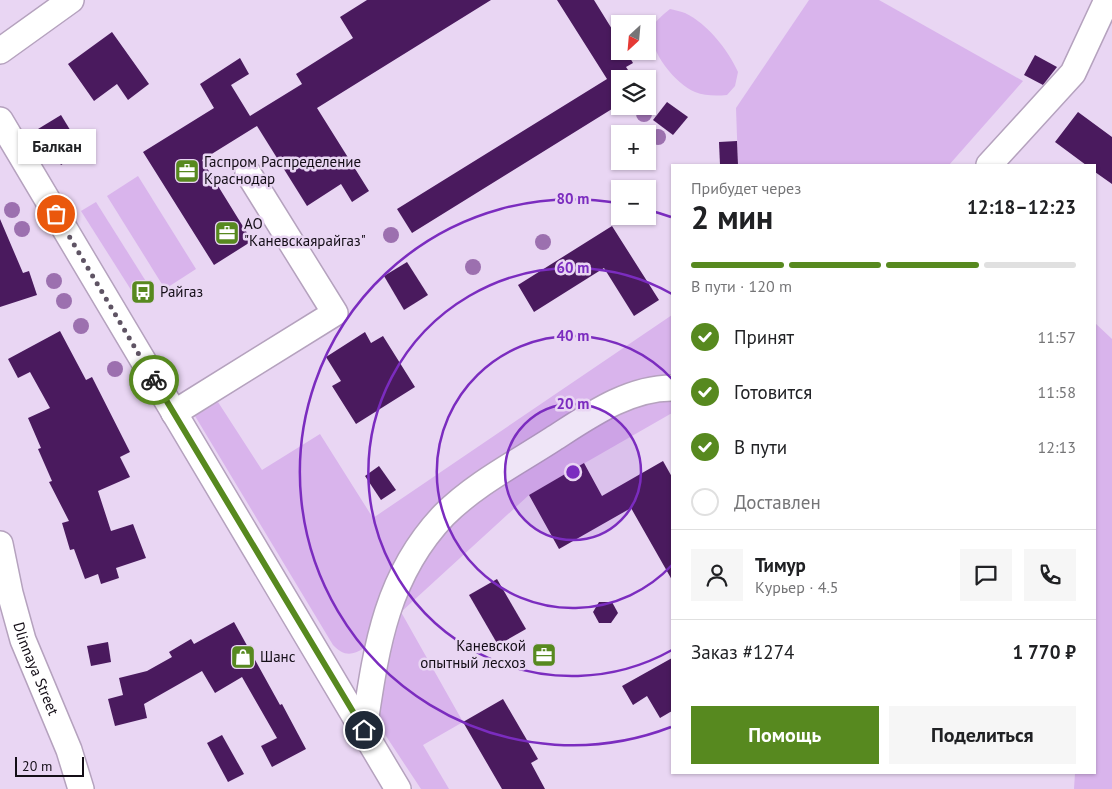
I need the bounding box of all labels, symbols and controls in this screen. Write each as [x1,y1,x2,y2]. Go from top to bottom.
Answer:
north arrow [611,15,656,60]
map controls [611,15,656,225]
button: layers [611,70,656,115]
button: + [611,125,656,170]
callout: Балкан [17,129,95,164]
text: Балкан [32,136,82,156]
place label: Гаспром Распределение Краснодар [204,152,361,188]
office icon: Гаспром Распределение Краснодар [174,158,200,184]
text: Прибудет через [691,178,801,198]
button: − [611,180,656,225]
text: 80 m [557,189,589,208]
pin [35,193,77,235]
text: 12:18–12:23 [967,195,1076,219]
text: 2 мин [691,196,773,238]
icon: bag [42,200,70,228]
place label: АО "Каневскаярайгаз" [244,214,366,250]
office icon: АО "Каневскаярайгаз" [214,220,240,246]
text: 60 m [557,258,589,277]
text: В пути · 120 m [691,276,792,296]
bus stop icon: Райгаз [130,279,156,305]
place label: Райгаз [160,282,203,301]
icon: check [691,323,719,351]
text: Принят [734,325,794,349]
text: 40 m [557,326,589,345]
text: 11:57 [1038,327,1076,347]
courier [129,355,179,405]
icon: bike [140,366,168,394]
icon: check [691,378,719,406]
text: Готовится [734,380,812,404]
text: 11:58 [1038,382,1076,402]
text: 20 m [557,394,589,413]
icon: check [691,433,719,461]
text: В пути [734,435,787,459]
text: 12:13 [1038,437,1076,457]
centre of rings [564,463,582,481]
text: Доставлен [734,490,821,514]
button: person [691,549,743,601]
button: chat [960,549,1012,601]
button: phone [1024,549,1076,601]
text: Тимур [755,553,806,577]
text: Курьер · 4.5 [755,577,839,597]
street label: Dlinnaya Street [9,620,63,718]
place label: Каневской опытный лесхоз [420,636,526,672]
text: Заказ #1274 [691,640,794,664]
text: 1 770 ₽ [1013,640,1076,664]
office icon: Каневской опытный лесхоз [531,642,557,668]
shop icon: Шанс [230,644,256,670]
place label: Шанс [260,647,296,666]
button: Помощь [691,706,879,764]
button: Поделиться [889,706,1076,764]
pin [343,709,385,751]
icon: home [350,716,378,744]
scale bar [15,754,84,777]
text: 20 m [22,757,52,775]

